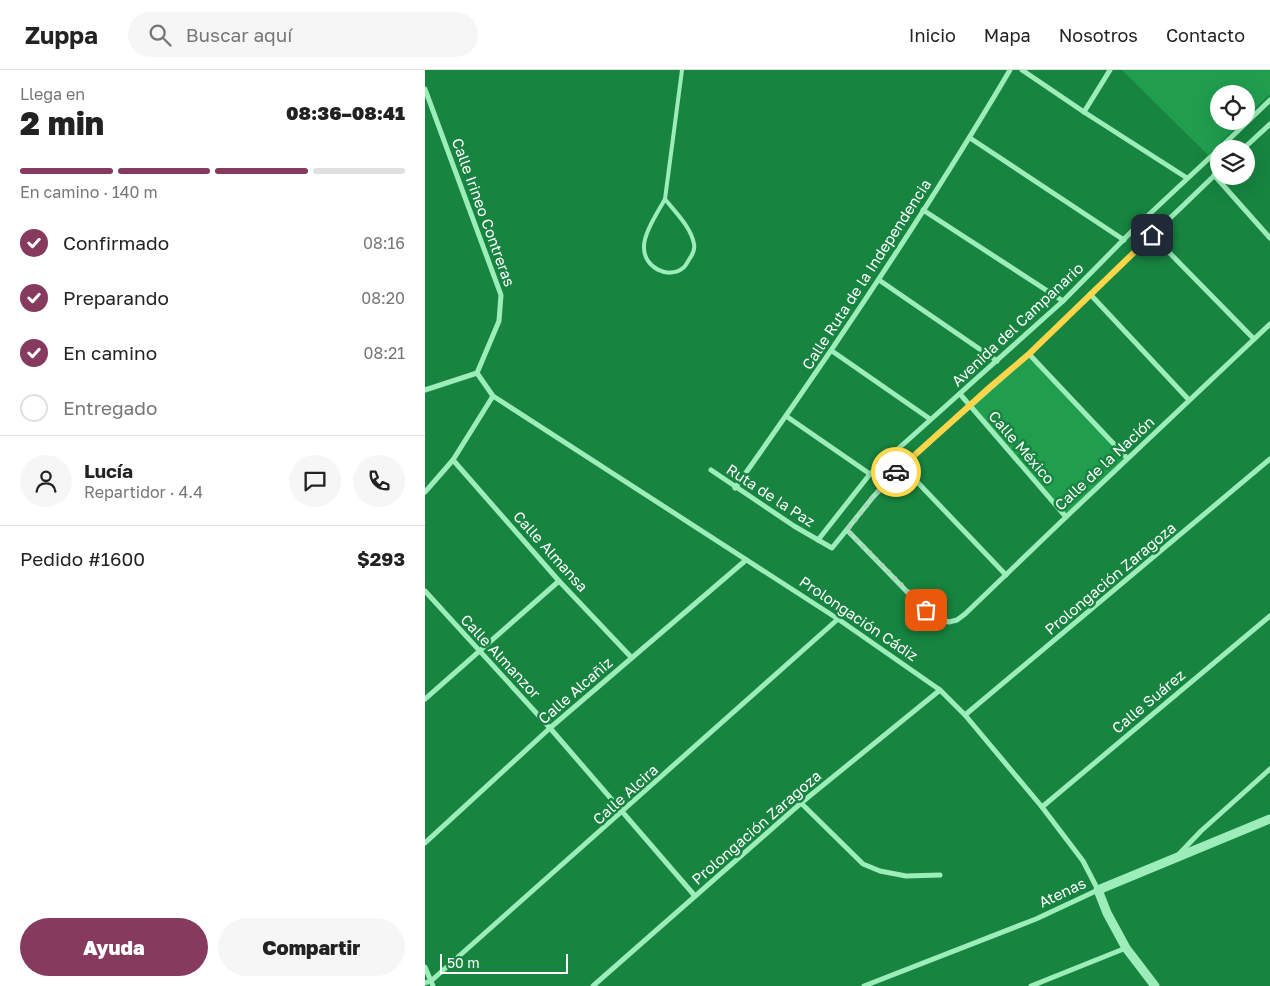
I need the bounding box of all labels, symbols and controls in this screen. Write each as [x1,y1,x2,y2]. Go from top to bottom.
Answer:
search box [128,12,478,57]
text: Zuppa [25,20,98,49]
icon: search [146,21,174,49]
text: Buscar aquí [186,23,292,46]
text: Inicio [909,24,956,46]
text: Mapa [984,24,1031,46]
text: Nosotros [1059,24,1138,46]
text: Contacto [1166,24,1245,46]
text: Llega en [20,84,85,104]
map controls [1210,85,1255,185]
button: locate [1210,85,1255,130]
text: 08:36–08:41 [286,101,405,124]
text: 2 min [20,104,104,142]
street label: Calle Irineo Contreras [449,135,519,289]
button: layers [1210,140,1255,185]
street label: Calle Ruta de la Independencia [798,175,934,373]
text: En camino · 140 m [20,182,158,202]
pin [1131,214,1173,256]
icon: home [1138,221,1166,249]
icon: check [20,229,48,257]
text: Confirmado [63,231,169,254]
text: 08:16 [363,233,405,253]
street label: Avenida del Campanario [947,258,1087,390]
icon: check [20,284,48,312]
text: Preparando [63,286,169,309]
text: 08:20 [361,288,405,308]
icon: check [20,339,48,367]
text: En camino [63,341,157,364]
text: 08:21 [363,343,405,363]
text: Entregado [63,396,157,419]
street label: Calle México [985,407,1059,487]
street label: Calle de la Nación [1050,412,1158,514]
courier [871,447,921,497]
button: person [20,455,72,507]
button: chat [289,455,341,507]
button: phone [353,455,405,507]
icon: car [882,458,910,486]
text: Lucía [84,459,133,482]
street label: Ruta de la Paz [723,460,819,530]
text: Repartidor · 4.4 [84,482,203,502]
street label: Calle Almansa [510,507,592,595]
street label: Prolongación Zaragoza [1041,518,1179,638]
text: Pedido #1600 [20,547,145,570]
text: $293 [357,547,405,570]
street label: Prolongación Cádiz [796,572,922,664]
pin [905,589,947,631]
icon: bag [912,596,940,624]
street label: Calle Almanzor [457,610,545,702]
street label: Calle Alcañiz [534,653,616,727]
street label: Calle Suárez [1108,665,1188,737]
street label: Calle Alcira [589,760,661,828]
street label: Prolongación Zaragoza [688,766,824,888]
street label: Atenas [1036,873,1088,911]
button: Ayuda [20,918,208,976]
button: Compartir [218,918,405,976]
scale bar [440,951,567,974]
text: 50 m [447,954,480,971]

